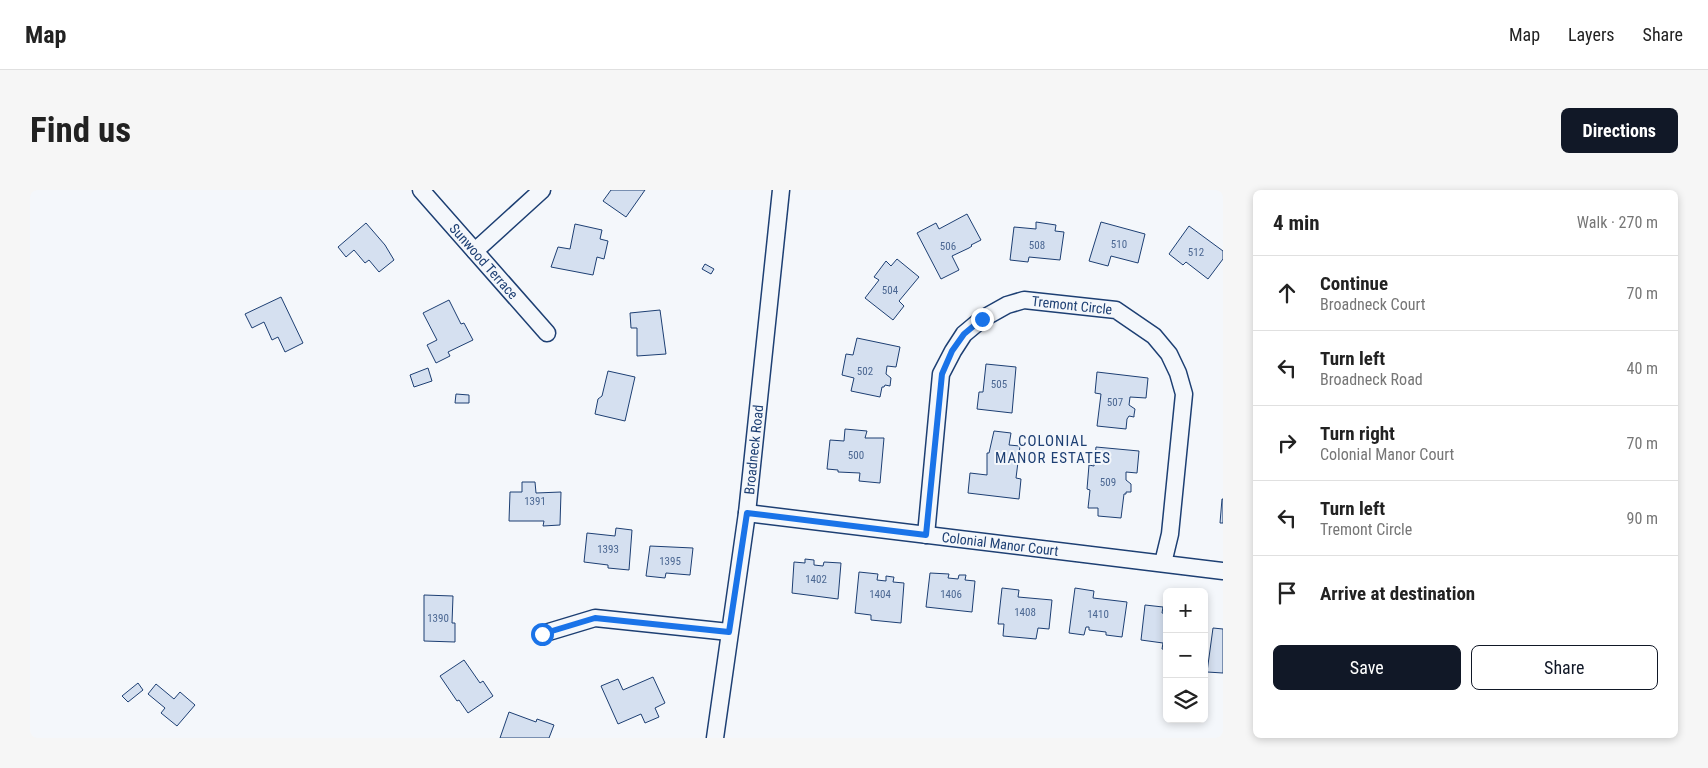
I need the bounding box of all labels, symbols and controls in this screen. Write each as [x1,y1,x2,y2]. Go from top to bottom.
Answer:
text: Map [25,21,66,49]
text: Map [1509,24,1540,45]
text: Layers [1568,24,1615,45]
text: Share [1643,24,1683,45]
button: Directions [1561,108,1678,153]
text: Find us [30,110,131,151]
text: 4 min [1273,211,1320,235]
text: Walk · 270 m [1577,213,1658,232]
street label: Sunwood Terrace [446,220,522,303]
house number: 510 [1111,238,1127,251]
house number: 508 [1029,239,1045,252]
house number: 506 [940,240,956,253]
house number: 512 [1188,246,1204,259]
text: Continue [1320,272,1388,295]
icon: ahead [1273,279,1301,307]
house number: 504 [882,284,899,297]
text: 70 m [1626,284,1658,303]
street label: Tremont Circle [1031,293,1113,318]
text: Broadneck Court [1320,295,1425,314]
route end [971,308,994,331]
text: Turn left [1320,347,1385,370]
icon: left [1273,354,1301,382]
text: 40 m [1626,359,1658,378]
house number: 502 [857,365,873,378]
text: Broadneck Road [1320,370,1423,389]
house number: 505 [991,378,1007,391]
house number: 507 [1107,396,1123,409]
street label: Broadneck Road [741,404,766,495]
text: Turn right [1320,422,1395,445]
icon: right [1273,429,1301,457]
district label: COLONIAL MANOR ESTATES [995,432,1111,467]
text: 70 m [1626,434,1658,453]
text: Colonial Manor Court [1320,445,1454,464]
house number: 500 [848,449,864,462]
house number: 509 [1100,476,1116,489]
house number: 1391 [524,495,546,508]
text: Turn left [1320,497,1385,520]
icon: left [1273,504,1301,532]
text: 90 m [1626,509,1658,528]
text: Tremont Circle [1320,520,1412,539]
street label: Colonial Manor Court [941,529,1059,559]
house number: 1393 [597,543,619,556]
house number: 1395 [659,555,681,568]
house number: 1402 [805,573,827,586]
icon: arrive [1273,579,1301,607]
text: Arrive at destination [1320,582,1475,605]
house number: 1404 [869,588,891,601]
house number: 1406 [940,588,962,601]
map controls [1163,588,1208,723]
button: + [1163,588,1208,633]
house number: 1408 [1014,606,1036,619]
house number: 1410 [1087,608,1109,621]
house number: 1390 [427,612,449,625]
route start [531,623,554,646]
button: − [1163,633,1208,678]
button: Save [1273,645,1461,690]
button: Share [1471,645,1658,690]
button: layers [1163,678,1208,723]

